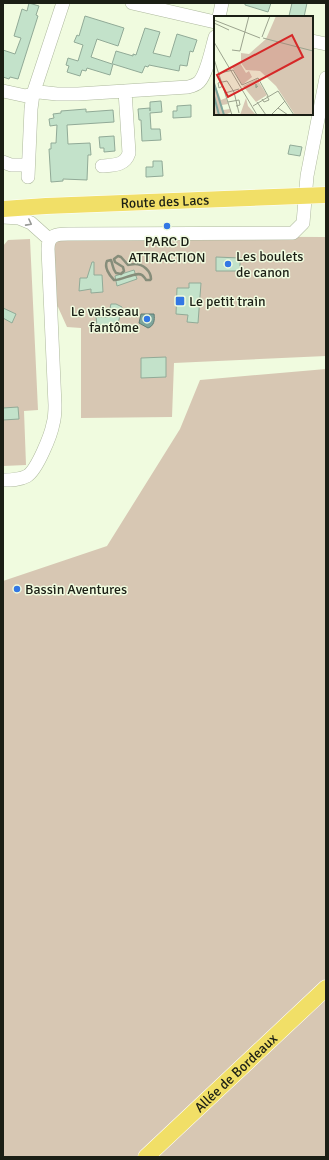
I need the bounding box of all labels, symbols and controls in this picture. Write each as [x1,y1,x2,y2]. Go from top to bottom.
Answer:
inset map [214,16,313,115]
street label: Route des Lacs [120,191,209,212]
one-way arrow [25,218,32,226]
marker: PARC D ATTRACTION [162,221,172,231]
place label: PARC D ATTRACTION [129,233,205,266]
place label: Les boulets de canon [236,248,303,281]
marker: Les boulets de canon [223,259,233,269]
place label: Le petit train [189,293,266,310]
marker: Le petit train [174,295,186,307]
place label: Le vaisseau fantôme [71,303,139,336]
marker: Le vaisseau fantôme [142,314,152,324]
place label: Bassin Aventures [25,581,127,598]
marker: Bassin Aventures [12,584,22,594]
street label: Allée de Bordeaux [191,1029,281,1116]

